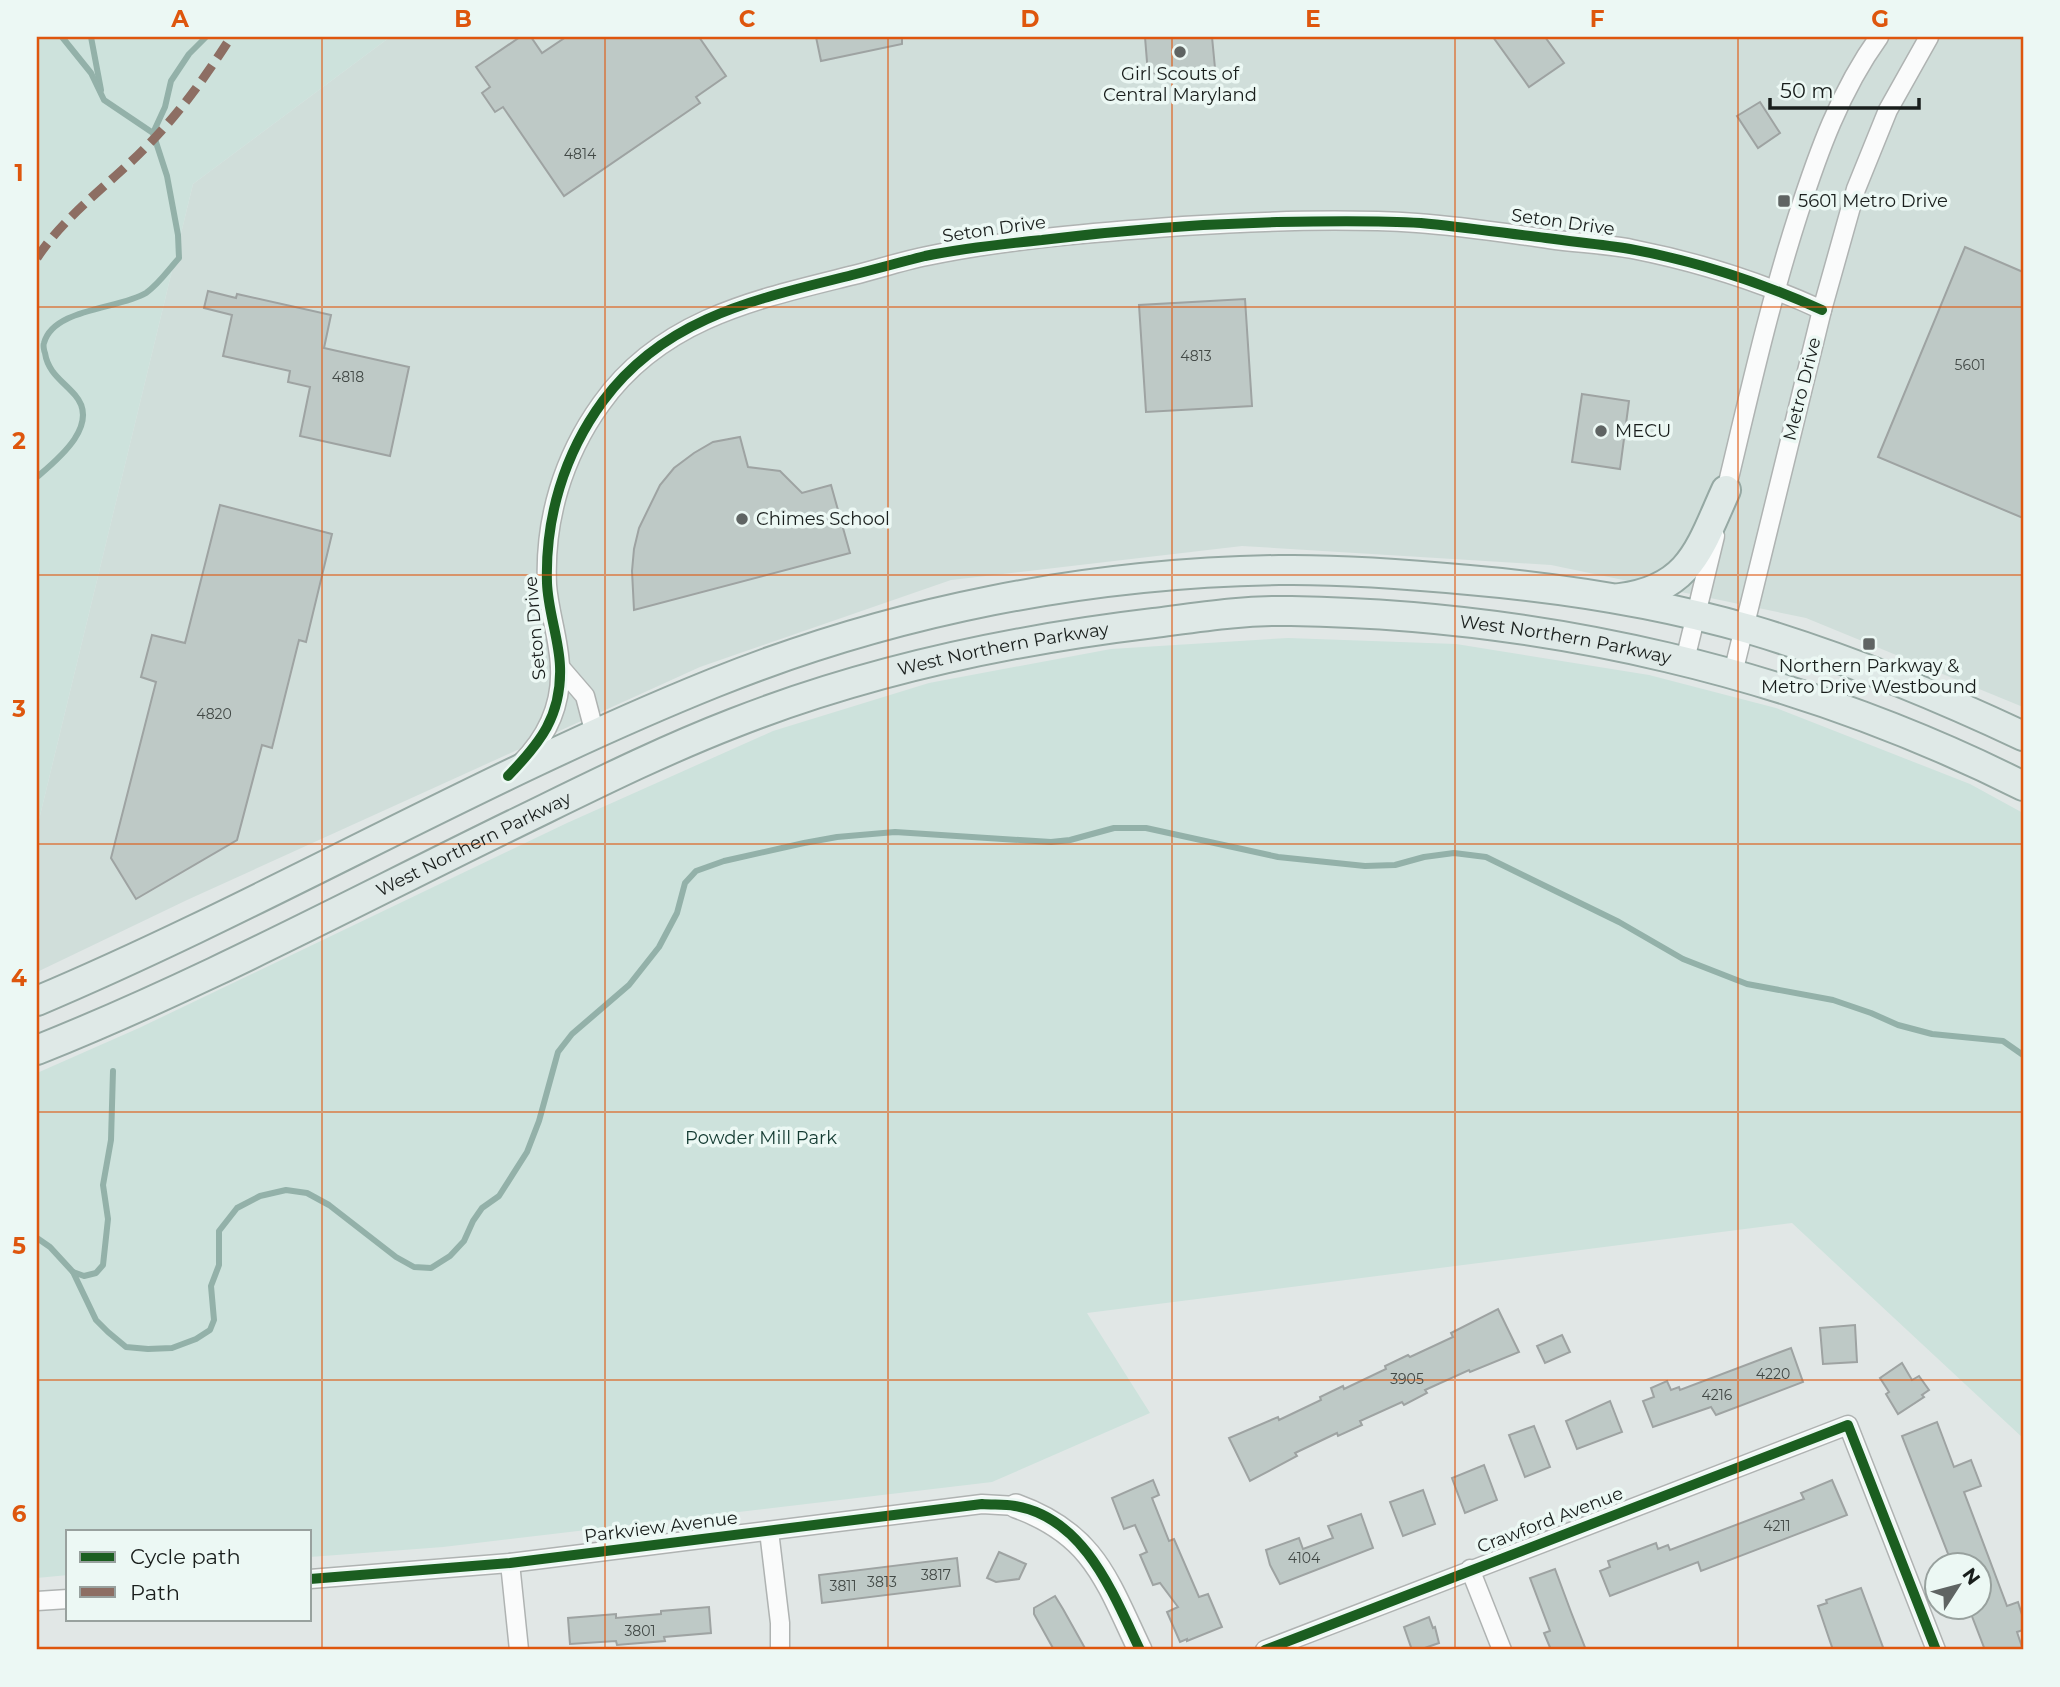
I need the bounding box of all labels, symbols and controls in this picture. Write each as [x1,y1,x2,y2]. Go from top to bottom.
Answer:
text: A [170,5,189,33]
text: B [454,5,472,33]
text: C [739,5,756,33]
text: D [1021,5,1040,33]
text: E [1305,5,1321,33]
text: F [1590,5,1605,33]
text: G [1871,5,1889,33]
marker: Girl Scouts of Central Maryland [1172,44,1188,60]
place label: Girl Scouts of Central Maryland [1103,63,1257,106]
scale bar [1770,66,1918,110]
text: 50 m [1780,78,1834,103]
house number: 4814 [564,145,597,163]
text: 1 [14,159,24,187]
place label: 5601 Metro Drive [1798,190,1948,212]
marker: 5601 Metro Drive [1776,193,1792,209]
street label: Seton Drive [1510,204,1616,240]
street label: Seton Drive [941,211,1047,247]
street label: Metro Drive [1779,335,1825,443]
house number: 4813 [1180,347,1212,365]
house number: 5601 [1955,356,1985,374]
house number: 4818 [332,368,364,386]
place label: MECU [1615,420,1671,442]
marker: MECU [1593,423,1609,439]
text: 2 [12,427,26,455]
place label: Chimes School [756,508,890,530]
marker: Chimes School [734,511,750,527]
street label: Seton Drive [519,575,551,681]
street label: West Northern Parkway [1458,611,1674,669]
street label: West Northern Parkway [895,618,1110,681]
marker: Northern Parkway & Metro Drive Westbound [1861,636,1877,652]
place label: Northern Parkway & Metro Drive Westbound [1761,655,1977,698]
text: 3 [11,695,26,723]
house number: 4820 [196,705,232,723]
street label: West Northern Parkway [373,787,575,902]
text: 4 [11,964,27,992]
park label: Powder Mill Park [685,1127,837,1149]
text: 5 [12,1232,26,1260]
house number: 4220 [1756,1365,1790,1383]
house number: 3905 [1390,1370,1424,1388]
house number: 4216 [1702,1386,1733,1404]
street label: Crawford Avenue [1474,1482,1626,1558]
text: 6 [12,1500,27,1528]
street label: Parkview Avenue [583,1507,739,1547]
house number: 4211 [1763,1517,1791,1535]
legend [66,1530,312,1620]
text: Cycle path [130,1544,241,1569]
house number: 4104 [1288,1549,1321,1567]
north arrow [1924,1550,1994,1620]
text: N [1958,1563,1985,1589]
house number: 3817 [921,1566,951,1584]
house number: 3813 [867,1573,897,1591]
house number: 3811 [830,1577,856,1595]
text: Path [130,1580,180,1605]
house number: 3801 [624,1622,656,1640]

